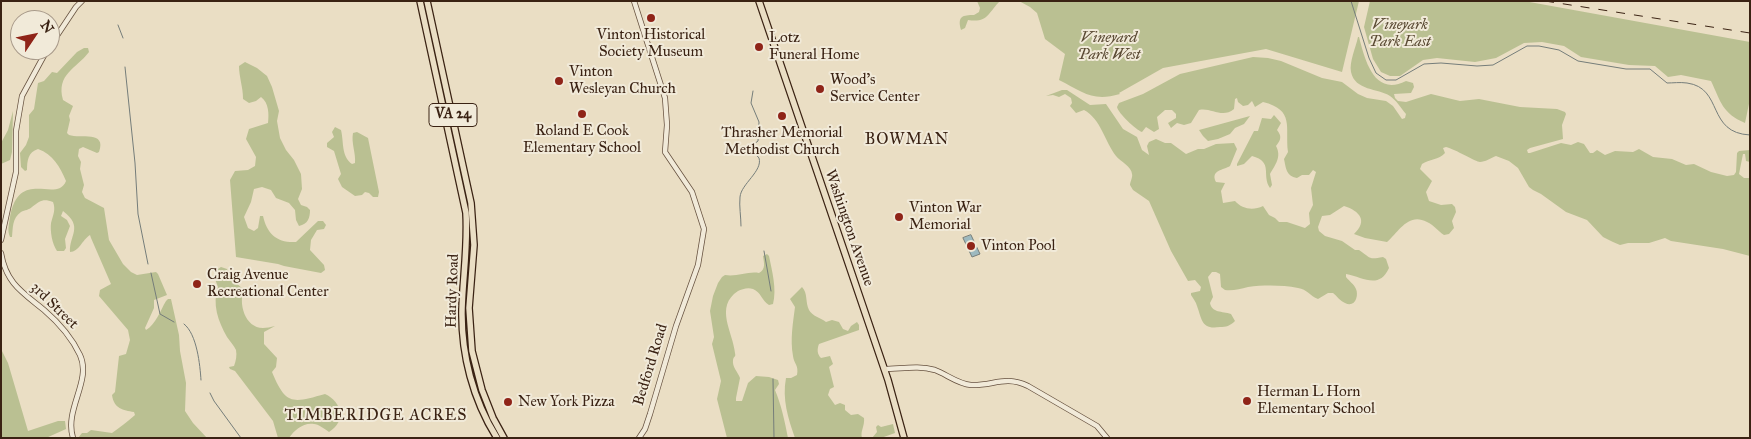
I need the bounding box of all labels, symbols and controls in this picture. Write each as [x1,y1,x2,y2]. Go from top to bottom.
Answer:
north arrow [10,10,60,60]
marker: Vinton Historical Society Museum [645,12,657,24]
park label: Vineyark Park East [1369,16,1431,51]
text: N [37,17,57,37]
place label: Vinton Historical Society Museum [597,26,705,61]
place label: Lotz Funeral Home [769,29,859,64]
park label: Vineyard Park West [1078,29,1140,64]
marker: Lotz Funeral Home [753,41,765,53]
place label: Vinton Wesleyan Church [569,63,676,98]
place label: Wood's Service Center [830,71,920,106]
marker: Vinton Wesleyan Church [553,75,565,87]
marker: Wood's Service Center [814,83,826,95]
road number: VA 24 [429,104,477,126]
marker: Roland E Cook Elementary School [576,108,588,120]
marker: Thrasher Memorial Methodist Church [776,110,788,122]
place label: Roland E Cook Elementary School [523,122,641,157]
place label: Thrasher Memorial Methodist Church [721,124,843,159]
district label: BOWMAN [864,130,950,150]
street label: Washington Avenue [821,167,877,289]
place label: Vinton War Memorial [909,199,981,234]
marker: Vinton War Memorial [893,211,905,223]
place label: Vinton Pool [981,237,1055,255]
marker: Vinton Pool [965,240,977,252]
street label: Hardy Road [443,253,463,329]
place label: Craig Avenue Recreational Center [207,266,329,301]
marker: Craig Avenue Recreational Center [191,278,203,290]
street label: 3rd Street [26,279,82,333]
street label: Bedford Road [630,322,672,408]
place label: Herman L Horn Elementary School [1257,383,1375,418]
place label: New York Pizza [518,393,615,411]
marker: Herman L Horn Elementary School [1241,395,1253,407]
marker: New York Pizza [502,396,514,408]
district label: TIMBERIDGE ACRES [283,406,469,426]

